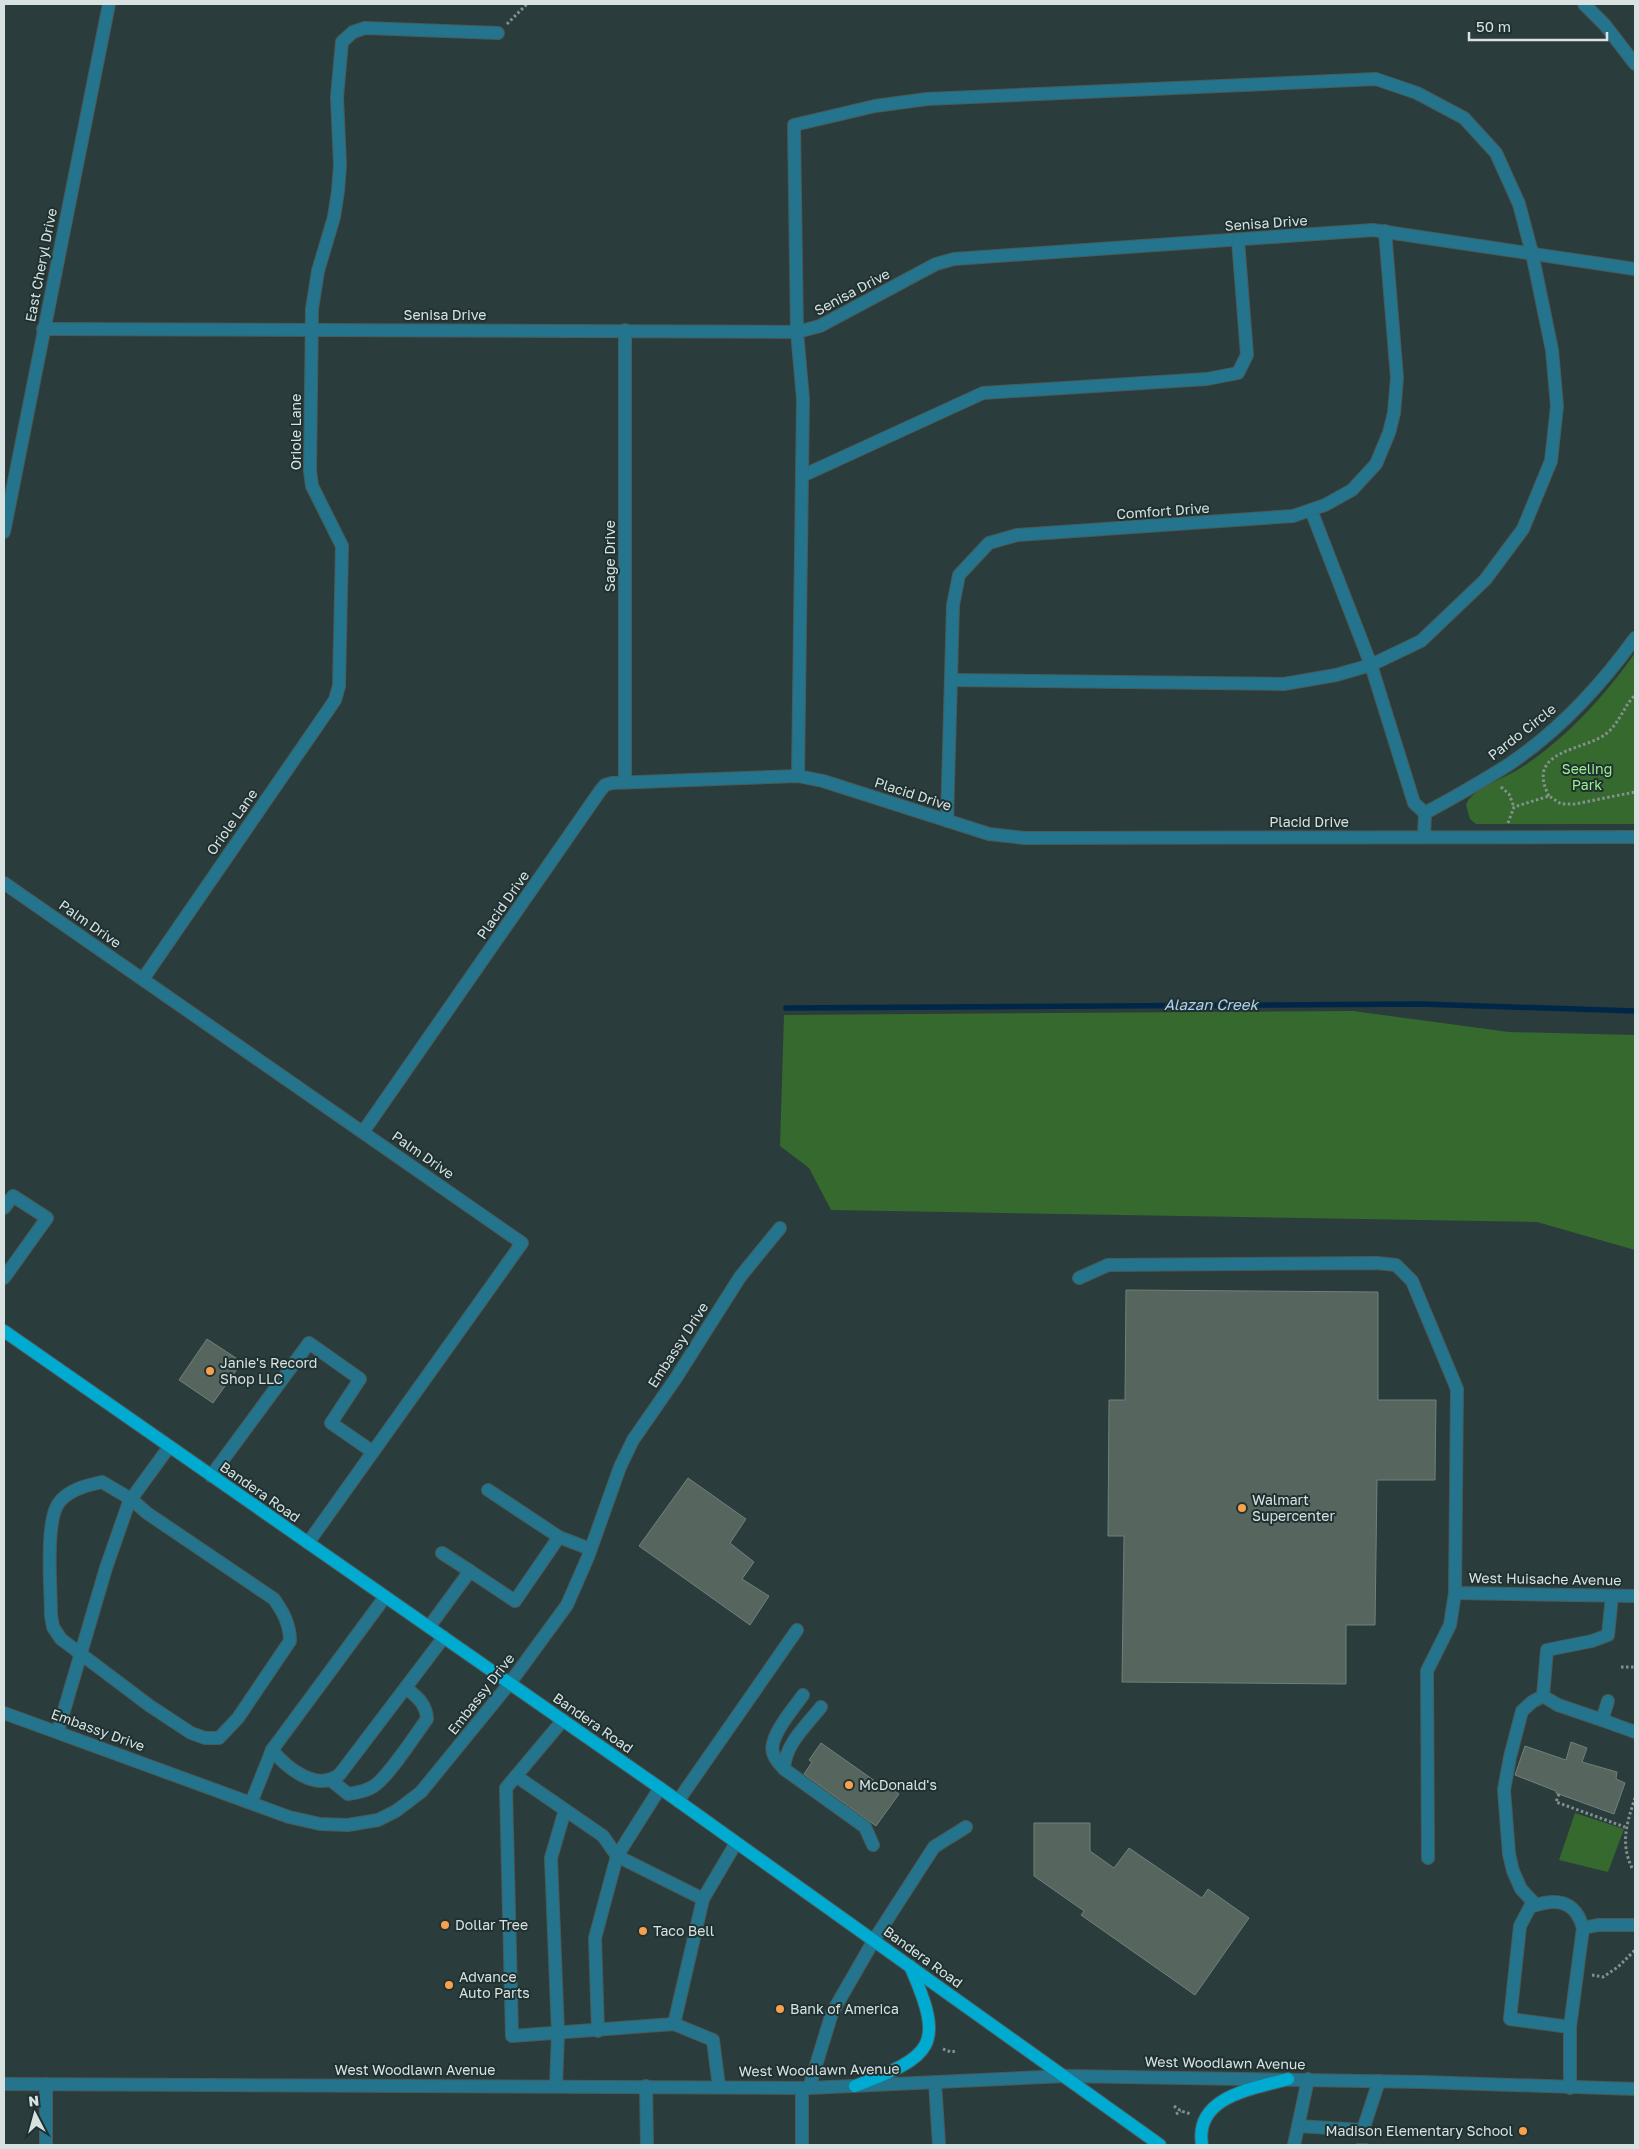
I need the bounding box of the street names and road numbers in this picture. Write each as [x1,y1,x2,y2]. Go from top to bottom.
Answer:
street label: East Cheryl Drive [21,207,60,323]
street label: Senisa Drive [1224,211,1308,234]
street label: Senisa Drive [811,265,892,319]
street label: Senisa Drive [404,306,486,323]
street label: Oriole Lane [287,394,304,470]
street label: Comfort Drive [1116,499,1210,522]
street label: Sage Drive [601,520,618,592]
street label: Pardo Circle [1484,700,1559,763]
street label: Placid Drive [873,773,954,814]
street label: Oriole Lane [203,785,261,858]
street label: Placid Drive [1269,813,1349,830]
street label: Placid Drive [473,867,532,942]
street label: Palm Drive [56,896,125,951]
street label: Palm Drive [389,1127,458,1182]
street label: Embassy Drive [644,1299,711,1391]
street label: Bandera Road [217,1458,304,1525]
street label: West Huisache Avenue [1468,1569,1622,1588]
street label: Embassy Drive [444,1650,518,1738]
street label: Bandera Road [550,1689,637,1756]
street label: Embassy Drive [49,1705,147,1754]
street label: Bandera Road [880,1922,966,1991]
street label: West Woodlawn Avenue [1144,2053,1306,2072]
street label: West Woodlawn Avenue [738,2060,900,2079]
street label: West Woodlawn Avenue [335,2061,495,2078]

